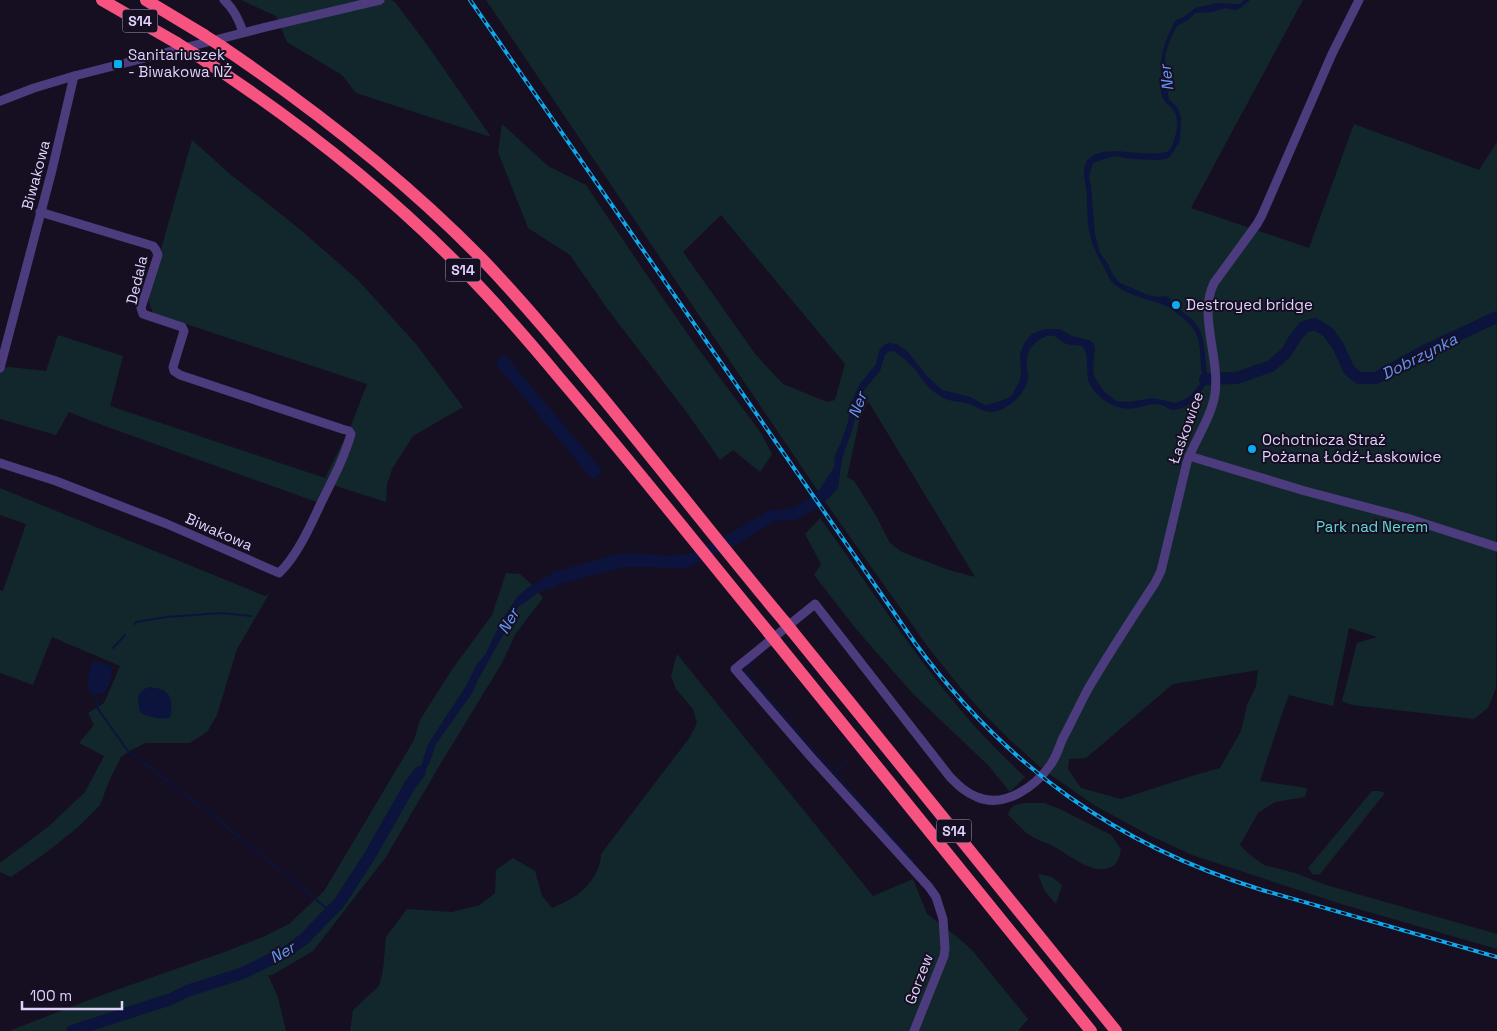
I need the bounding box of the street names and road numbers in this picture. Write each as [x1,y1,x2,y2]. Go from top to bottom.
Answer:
road number: S14 [122,10,158,32]
street label: Biwakowa [17,138,54,212]
street label: Dedala [122,253,151,306]
road number: S14 [446,258,480,282]
street label: Łaskowice [1164,389,1207,467]
street label: Biwakowa [183,508,256,555]
road number: S14 [936,819,972,842]
street label: Gorzew [900,951,937,1007]

